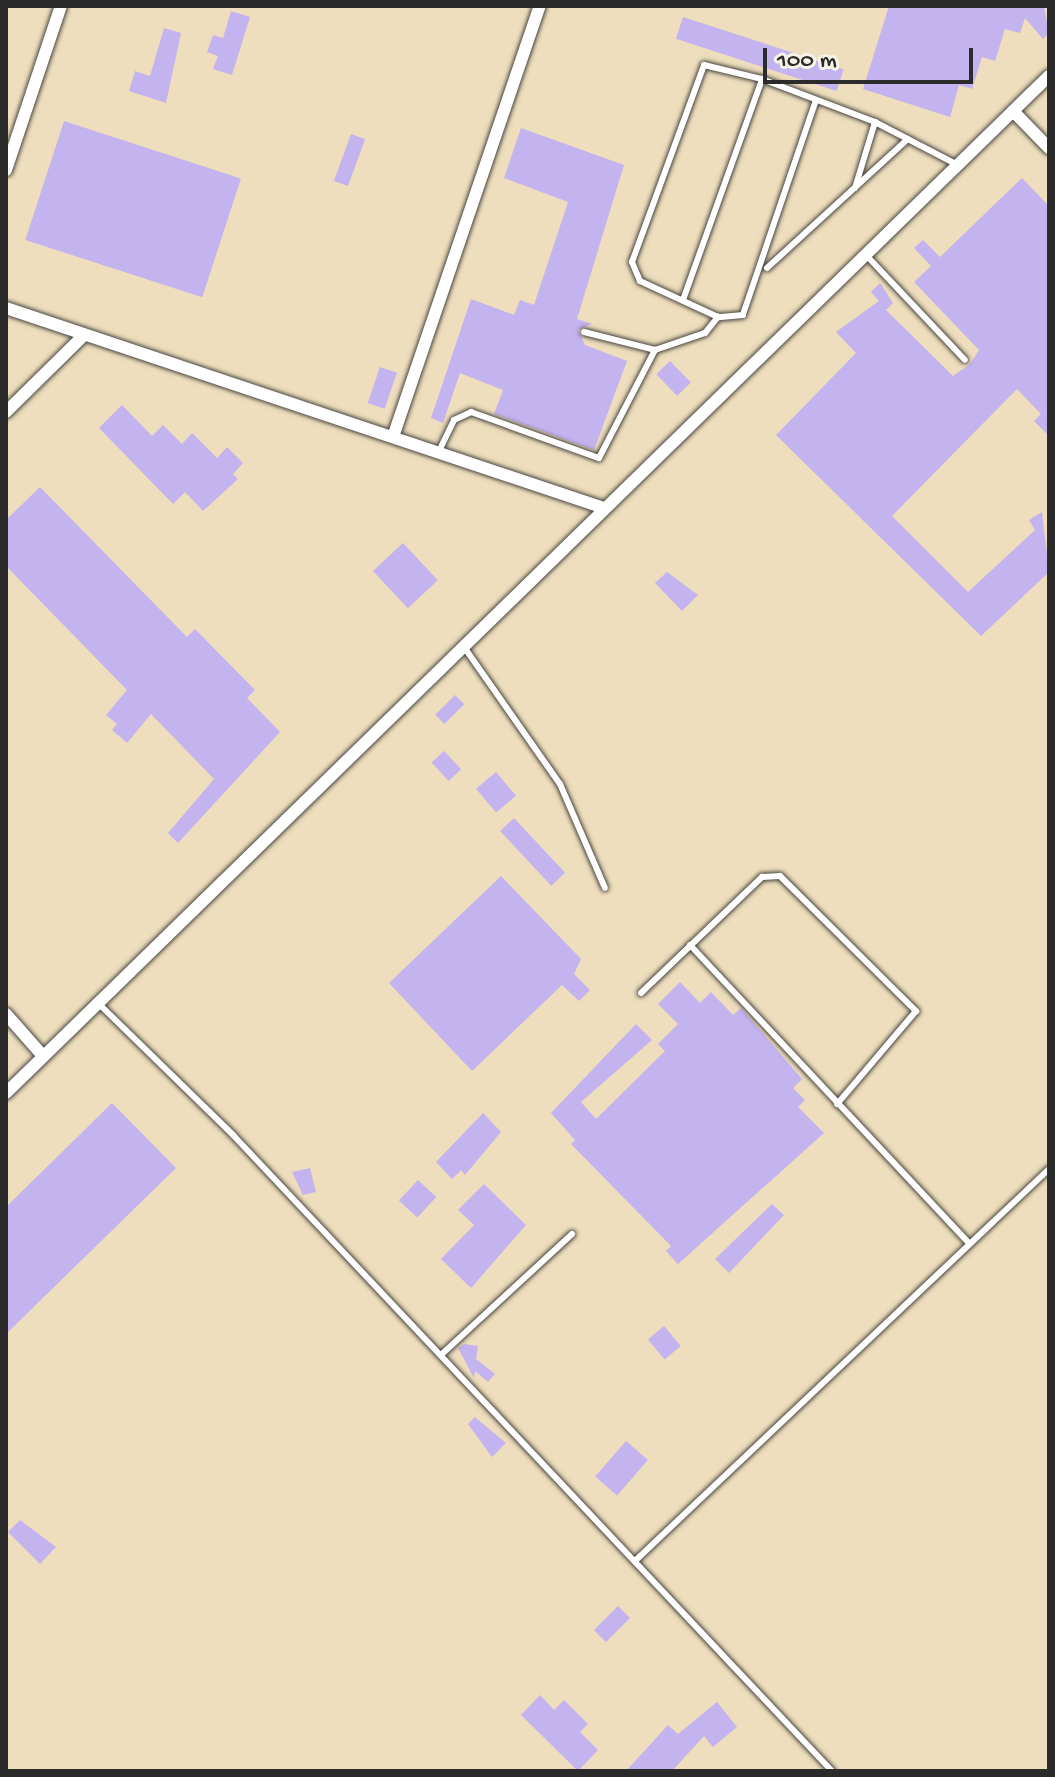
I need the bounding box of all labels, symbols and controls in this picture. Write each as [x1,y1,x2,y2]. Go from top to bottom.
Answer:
scale bar [767,32,977,82]
text: 100 m [777,47,837,76]

